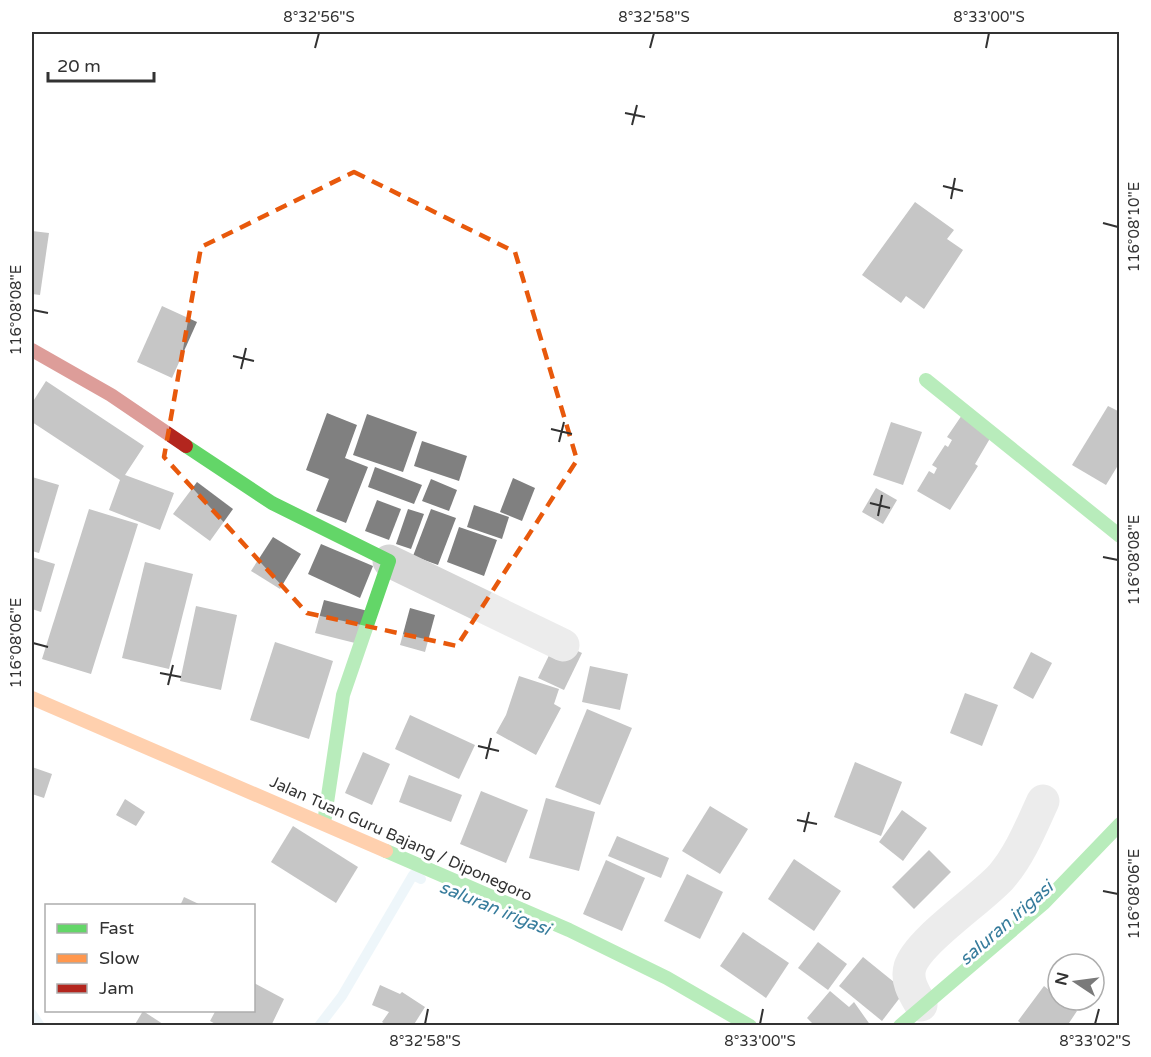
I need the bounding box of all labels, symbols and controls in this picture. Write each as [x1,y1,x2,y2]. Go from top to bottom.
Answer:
text: 8°32'56"S [283,8,355,26]
text: 8°32'58"S [618,8,690,26]
text: 8°33'00"S [953,8,1025,26]
scale bar [48,45,154,83]
text: 20 m [57,55,101,77]
text: 116°08'10"E [1125,182,1143,272]
text: 116°08'08"E [7,265,25,355]
text: 116°08'08"E [1125,515,1143,605]
text: 116°08'06"E [7,598,25,688]
street label: Jalan Tuan Guru Bajang / Diponegoro [267,772,535,906]
text: 116°08'06"E [1125,849,1143,939]
water label: saluran irigasi [955,875,1059,970]
water label: saluran irigasi [436,876,556,941]
legend [45,904,255,1012]
text: Fast [99,917,134,939]
text: Slow [99,947,140,969]
north arrow [1046,952,1106,1012]
text: N [1051,970,1074,987]
text: Jam [99,977,134,999]
text: 8°32'58"S [389,1032,461,1050]
text: 8°33'00"S [724,1032,796,1050]
text: 8°33'02"S [1059,1032,1131,1050]

